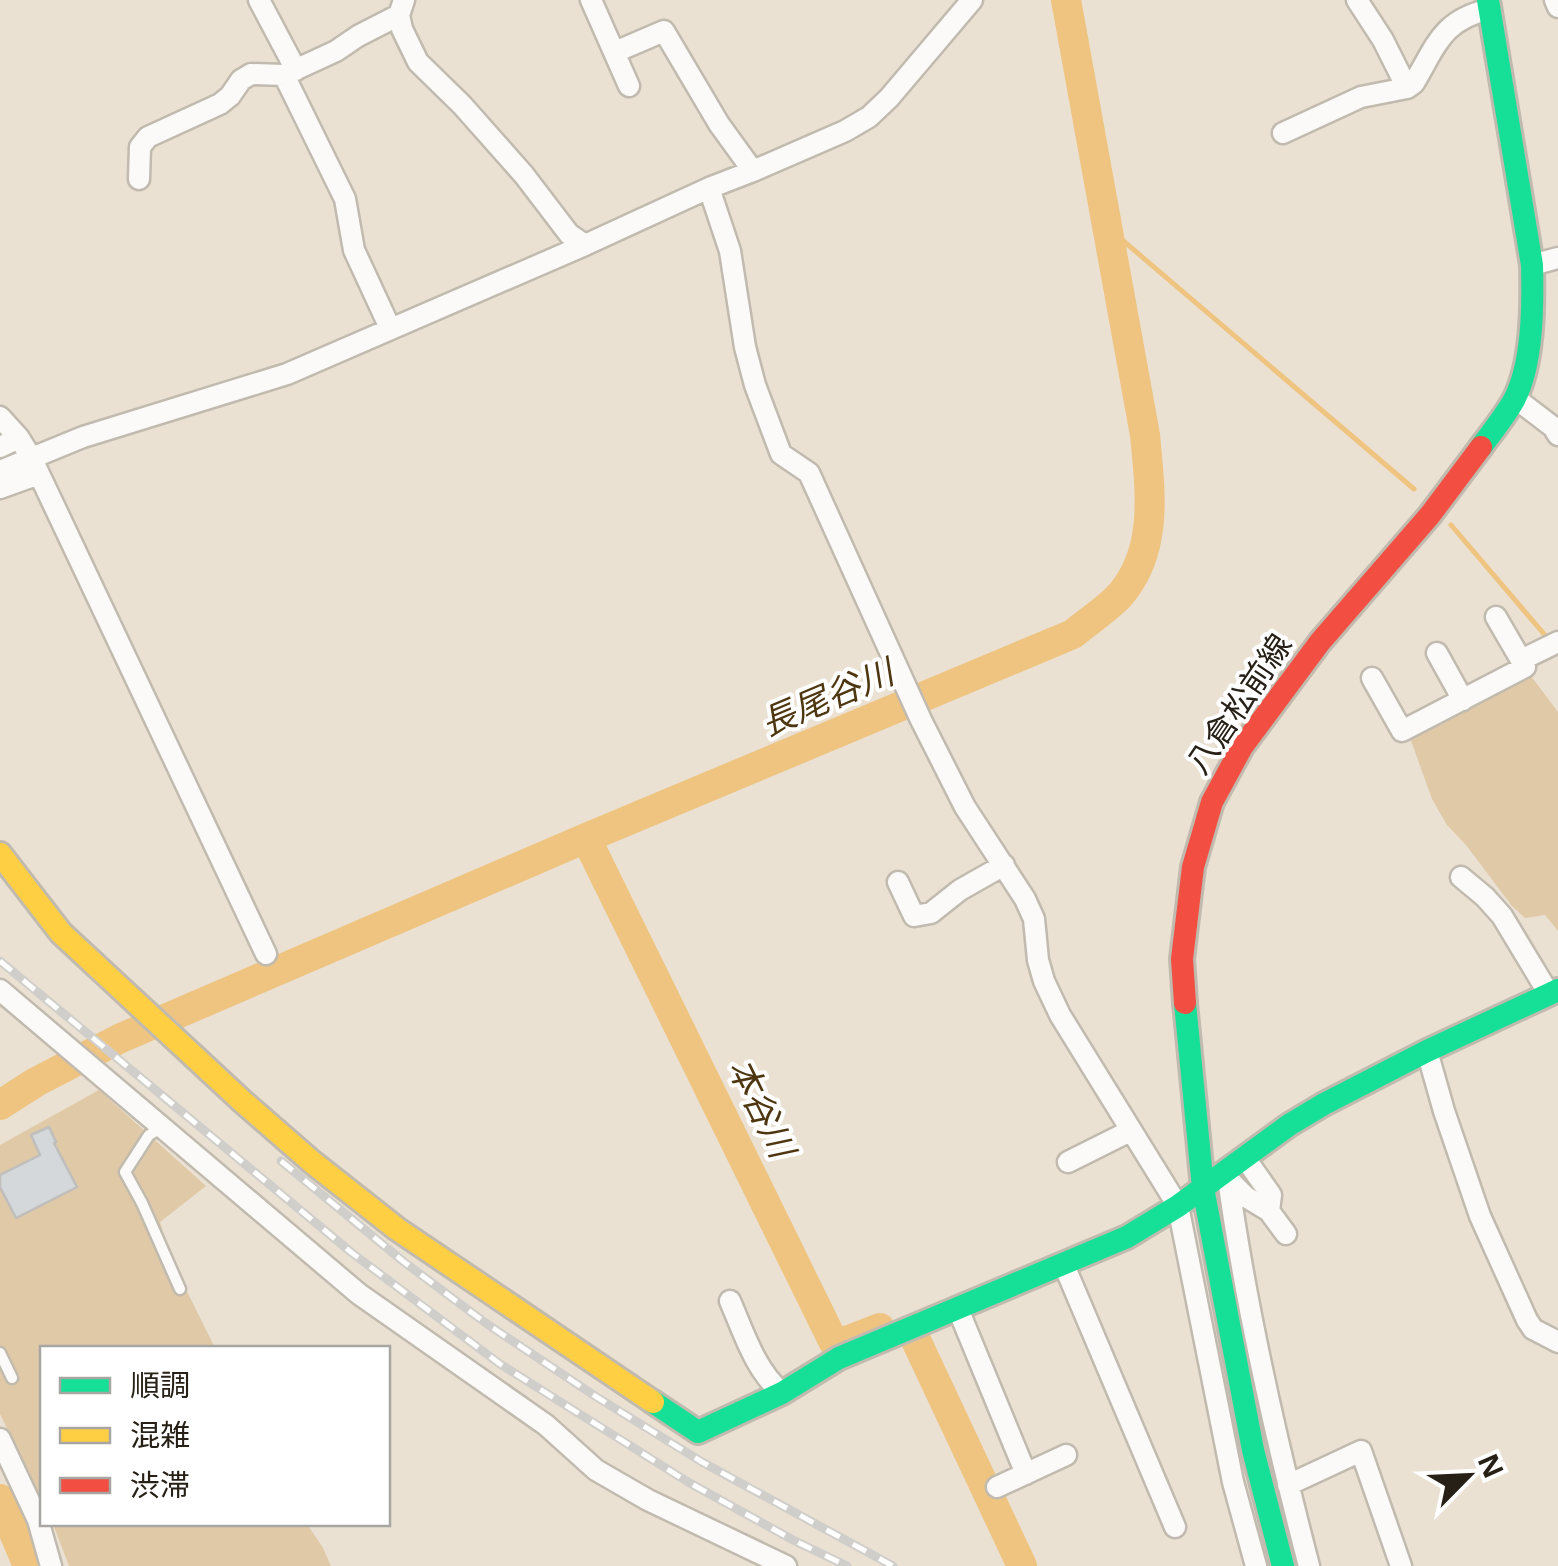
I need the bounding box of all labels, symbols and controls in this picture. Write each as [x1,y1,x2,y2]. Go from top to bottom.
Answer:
street label: 八倉松前線 [1175,625,1300,782]
water label: 長尾谷川 [753,646,904,746]
water label: 本谷川 [718,1050,808,1168]
legend [40,1346,390,1526]
text: 順調 [130,1364,190,1405]
text: 混雑 [130,1414,190,1455]
north arrow [1418,1426,1518,1526]
text: N [1470,1447,1514,1484]
text: 渋滞 [130,1464,190,1505]

